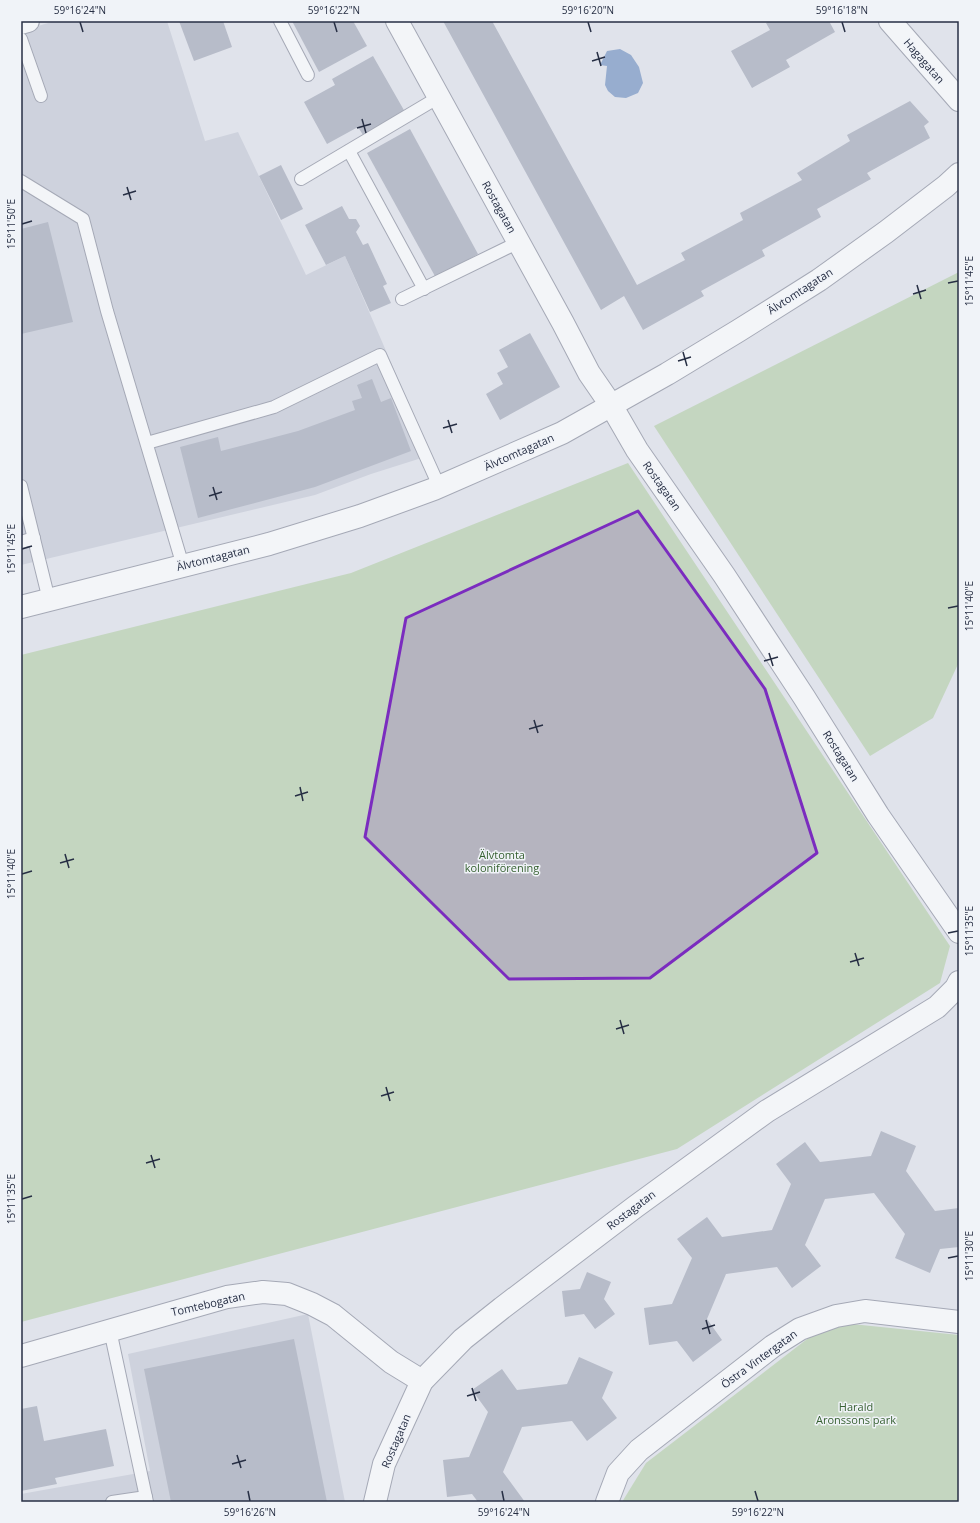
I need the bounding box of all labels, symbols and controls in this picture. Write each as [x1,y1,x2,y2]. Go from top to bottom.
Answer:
text: 59°16'24"N [54,3,106,17]
text: 59°16'22"N [308,3,360,17]
text: 59°16'20"N [562,3,614,17]
text: 59°16'18"N [816,3,868,17]
street label: Hagagatan [901,35,948,86]
street label: Rostagatan [479,178,520,236]
text: 15°11'50"E [4,199,18,249]
text: 15°11'45"E [962,256,976,306]
street label: Älvtomtagatan [764,264,835,317]
street label: Älvtomtagatan [482,429,556,474]
street label: Rostagatan [640,458,685,514]
text: 15°11'45"E [4,524,18,574]
street label: Älvtomtagatan [175,541,251,574]
text: 15°11'40"E [962,581,976,631]
street label: Rostagatan [820,727,863,784]
park label: Älvtomta koloniförening [465,847,539,875]
text: 15°11'40"E [4,849,18,899]
text: 15°11'35"E [962,906,976,956]
text: 15°11'35"E [4,1174,18,1224]
street label: Rostagatan [603,1186,658,1233]
text: 15°11'30"E [962,1231,976,1281]
street label: Tomtebogatan [170,1288,246,1319]
street label: Östra Vintergatan [718,1326,800,1391]
park label: Harald Aronssons park [816,1399,896,1427]
street label: Rostagatan [377,1411,414,1470]
text: 59°16'26"N [224,1505,276,1519]
text: 59°16'24"N [478,1505,530,1519]
text: 59°16'22"N [732,1505,784,1519]

